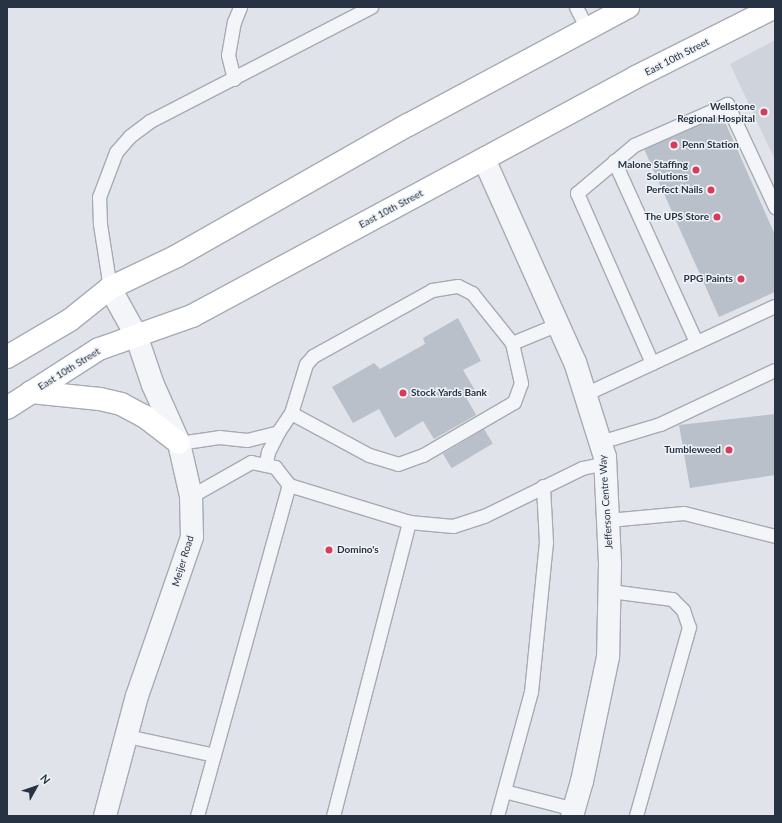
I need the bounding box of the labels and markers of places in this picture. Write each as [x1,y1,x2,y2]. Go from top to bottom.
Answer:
place label: Wellstone Regional Hospital [677,100,755,124]
marker: Wellstone Regional Hospital [758,106,770,118]
place label: Penn Station [682,139,739,151]
marker: Penn Station [669,140,679,150]
place label: Malone Staffing Solutions [618,158,688,182]
marker: Malone Staffing Solutions [691,165,701,175]
place label: Perfect Nails [646,184,703,196]
marker: Perfect Nails [706,185,716,195]
place label: The UPS Store [645,211,709,223]
marker: The UPS Store [712,212,722,222]
place label: PPG Paints [684,273,733,285]
marker: PPG Paints [736,274,746,284]
place label: Stock Yards Bank [411,387,487,399]
marker: Stock Yards Bank [398,388,408,398]
place label: Tumbleweed [664,444,721,456]
marker: Tumbleweed [724,445,734,455]
place label: Domino's [337,544,379,556]
marker: Domino's [324,545,334,555]

